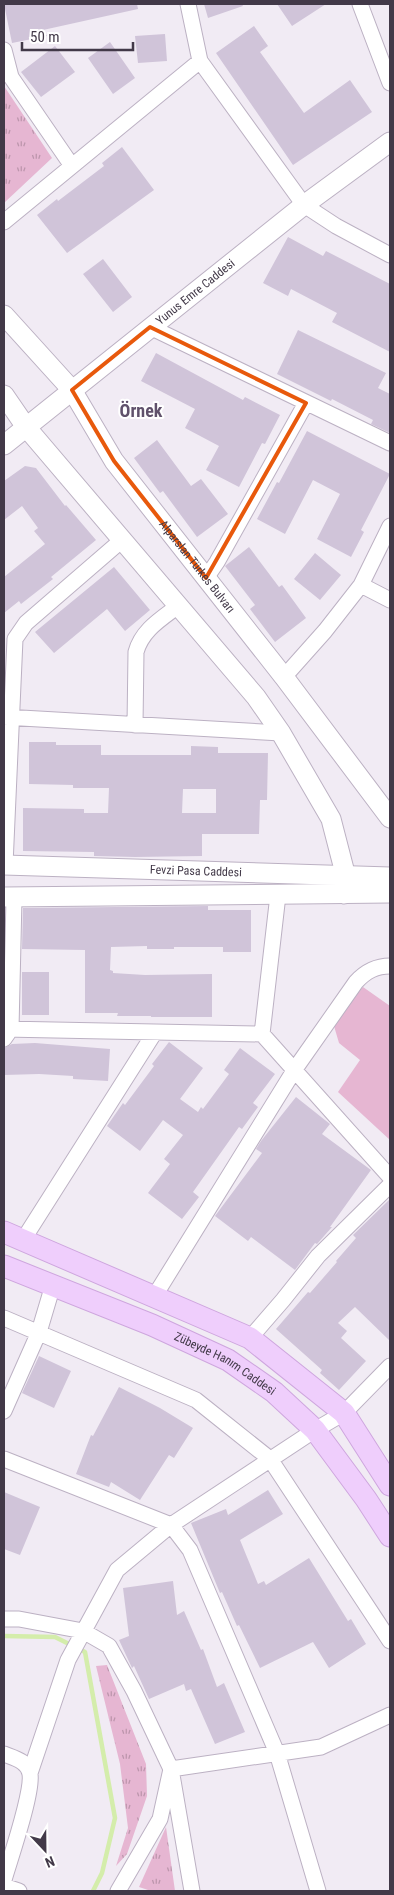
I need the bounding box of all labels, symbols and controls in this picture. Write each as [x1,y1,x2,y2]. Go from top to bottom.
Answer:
scale bar [22,20,134,52]
text: 50 m [30,28,60,46]
street label: Yunus Emre Caddesi [153,256,238,328]
district label: Örnek [120,400,163,421]
street label: Alparslan Türkes Bulvarı [156,517,238,616]
street label: Fevzi Pasa Caddesi [150,863,242,879]
street label: Zübeyde Hanım Caddesi [172,1329,278,1398]
north arrow [20,1825,70,1875]
text: N [43,1853,57,1871]

